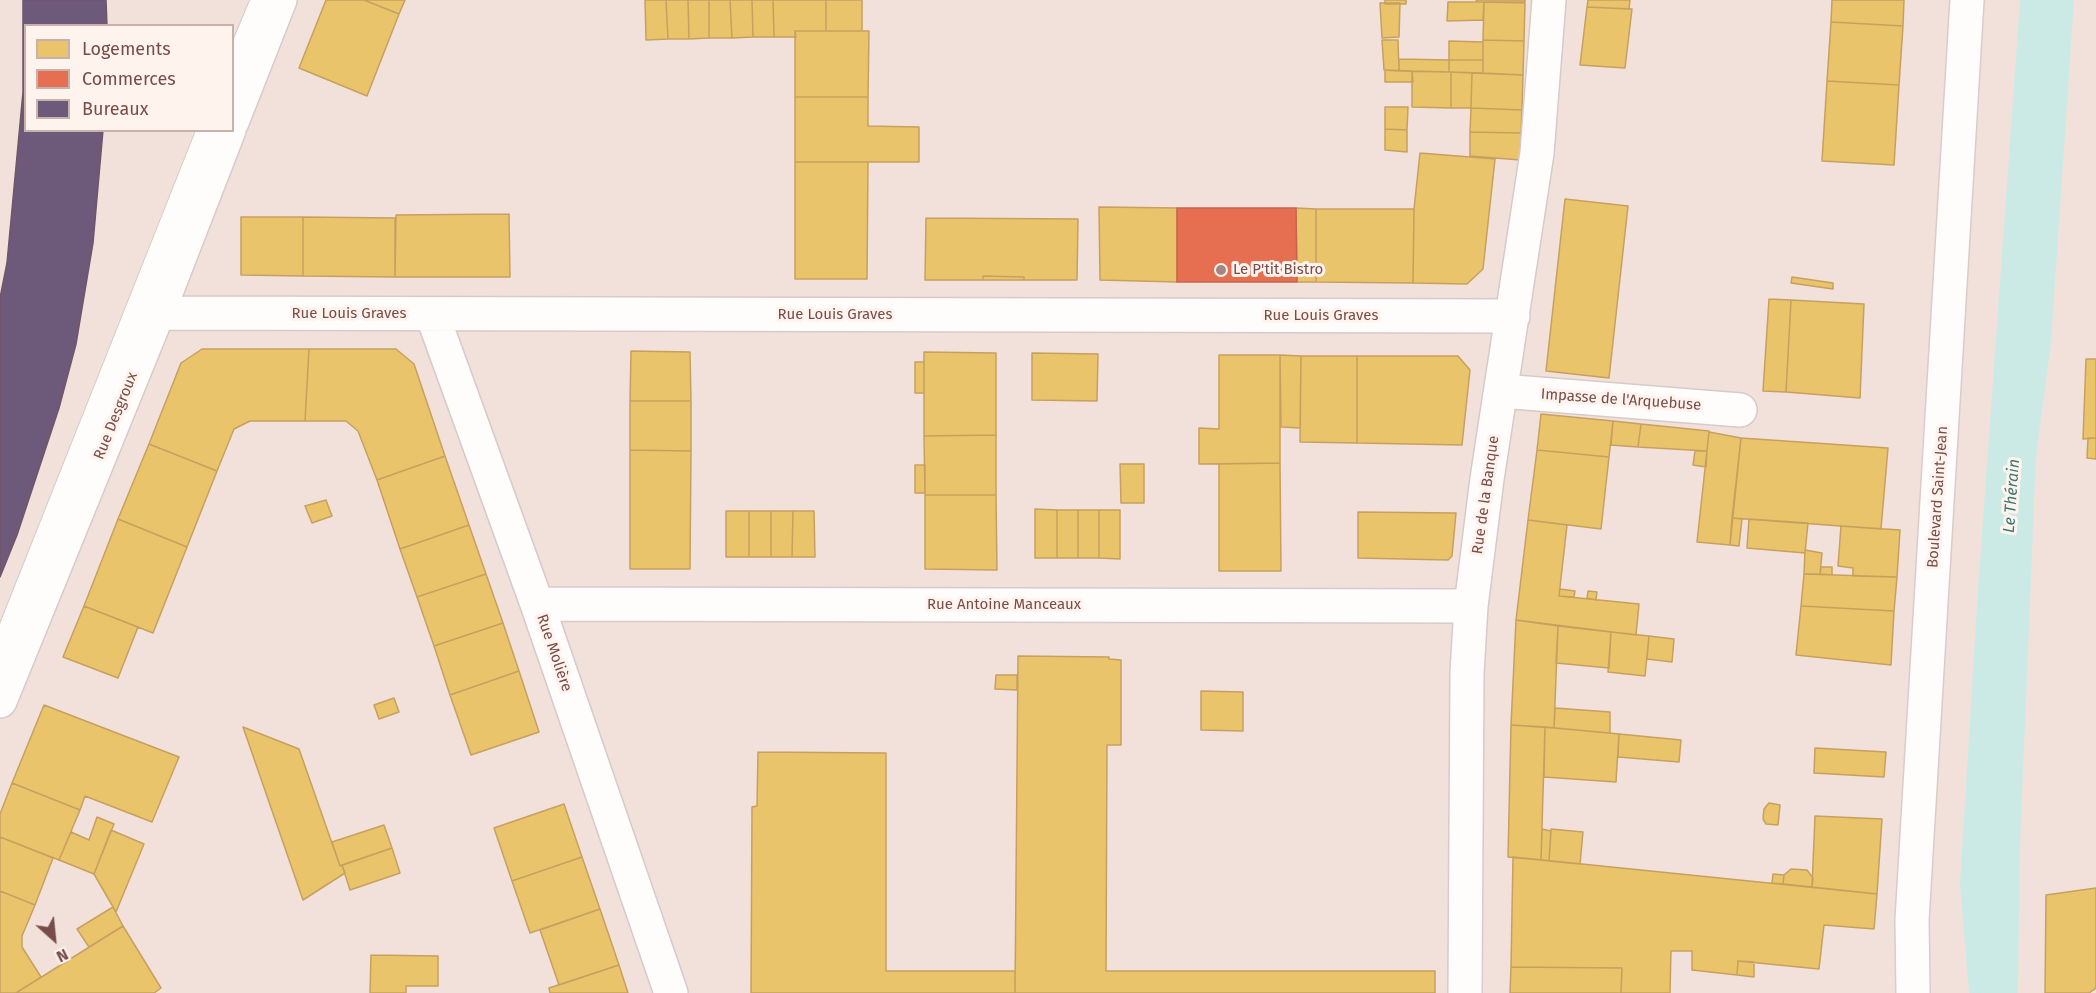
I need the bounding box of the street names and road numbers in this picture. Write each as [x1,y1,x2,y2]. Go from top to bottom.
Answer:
street label: Rue Louis Graves [292,305,406,323]
street label: Rue Louis Graves [778,306,892,324]
street label: Rue Louis Graves [1264,307,1378,325]
street label: Rue Desgroux [90,370,142,462]
street label: Impasse de l'Arquebuse [1540,385,1702,415]
street label: Boulevard Saint-Jean [1924,425,1952,569]
street label: Rue de la Banque [1469,435,1503,555]
street label: Rue Antoine Manceaux [927,596,1081,614]
street label: Rue Molière [532,612,576,694]

